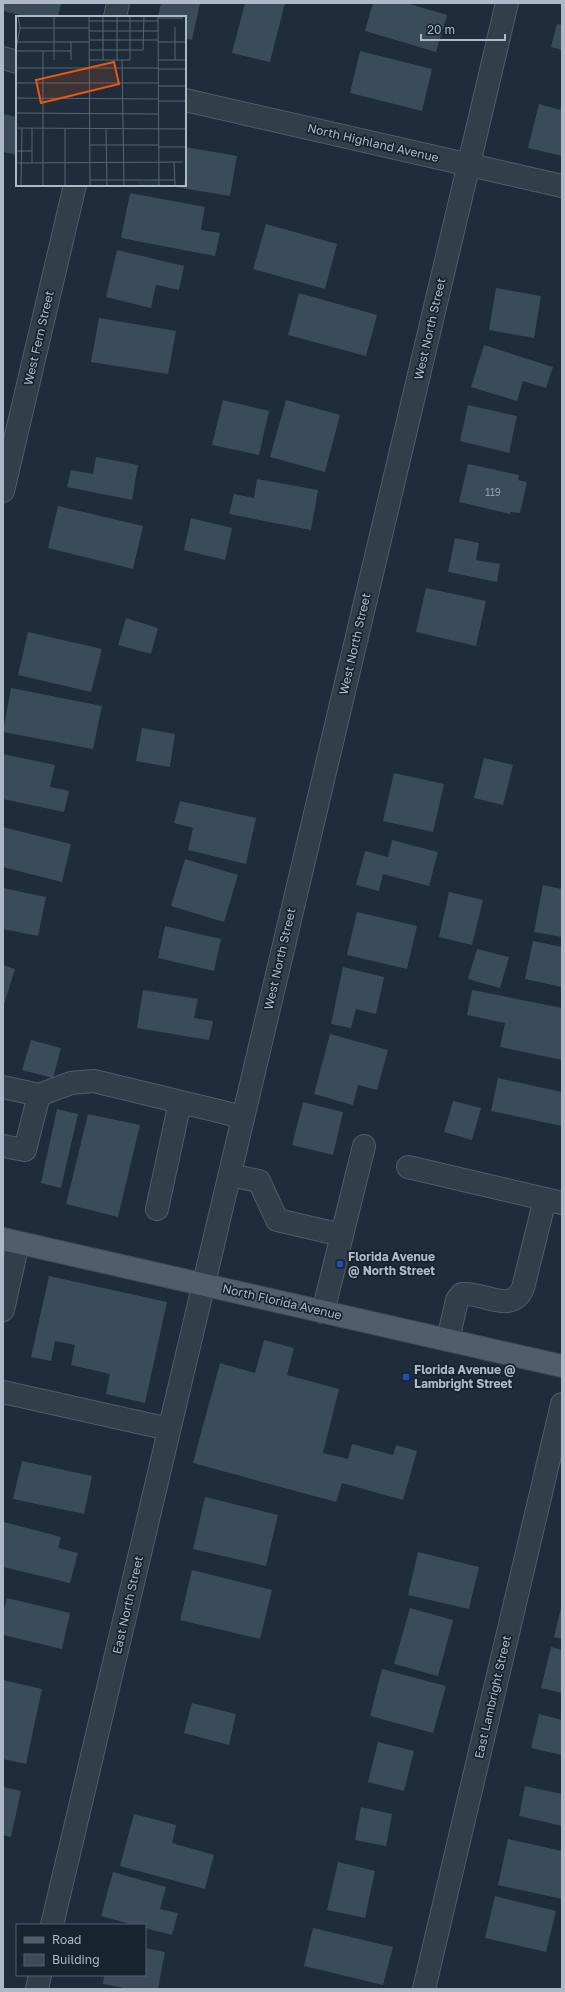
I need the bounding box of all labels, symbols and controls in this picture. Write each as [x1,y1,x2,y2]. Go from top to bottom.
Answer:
inset map [16,16,186,186]
scale bar [421,16,505,42]
text: 20 m [427,22,455,37]
street label: North Highland Avenue [306,120,440,165]
street label: West North Street [410,276,449,381]
street label: West Fern Street [20,289,57,387]
house number: 119 [485,486,501,498]
street label: West North Street [335,591,374,696]
street label: West North Street [260,906,299,1011]
place label: Florida Avenue @ North Street [348,1249,435,1278]
marker: Florida Avenue @ North Street [335,1259,345,1269]
street label: North Florida Avenue [221,1280,343,1323]
place label: Florida Avenue @ Lambright Street [414,1362,516,1391]
marker: Florida Avenue @ Lambright Street [401,1372,411,1382]
street label: East North Street [109,1554,146,1655]
street label: East Lambright Street [471,1634,514,1760]
legend [16,1924,146,1976]
text: Road [52,1932,81,1947]
text: Building [52,1952,100,1967]

